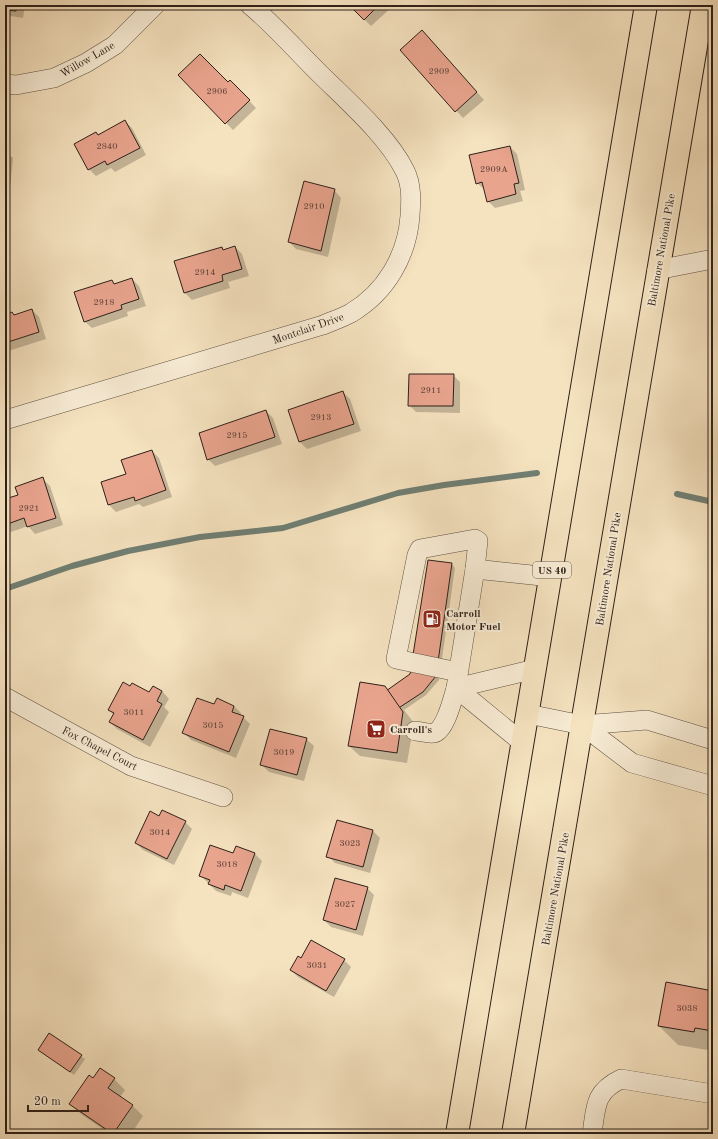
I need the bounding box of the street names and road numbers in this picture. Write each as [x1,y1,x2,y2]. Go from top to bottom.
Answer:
street label: Willow Lane [59,40,117,80]
street label: Baltimore National Pike [647,193,678,308]
street label: Montclair Drive [271,312,346,347]
street label: Baltimore National Pike [595,512,624,627]
road number: US 40 [533,562,571,578]
street label: Fox Chapel Court [60,726,139,773]
street label: Baltimore National Pike [541,832,572,947]

